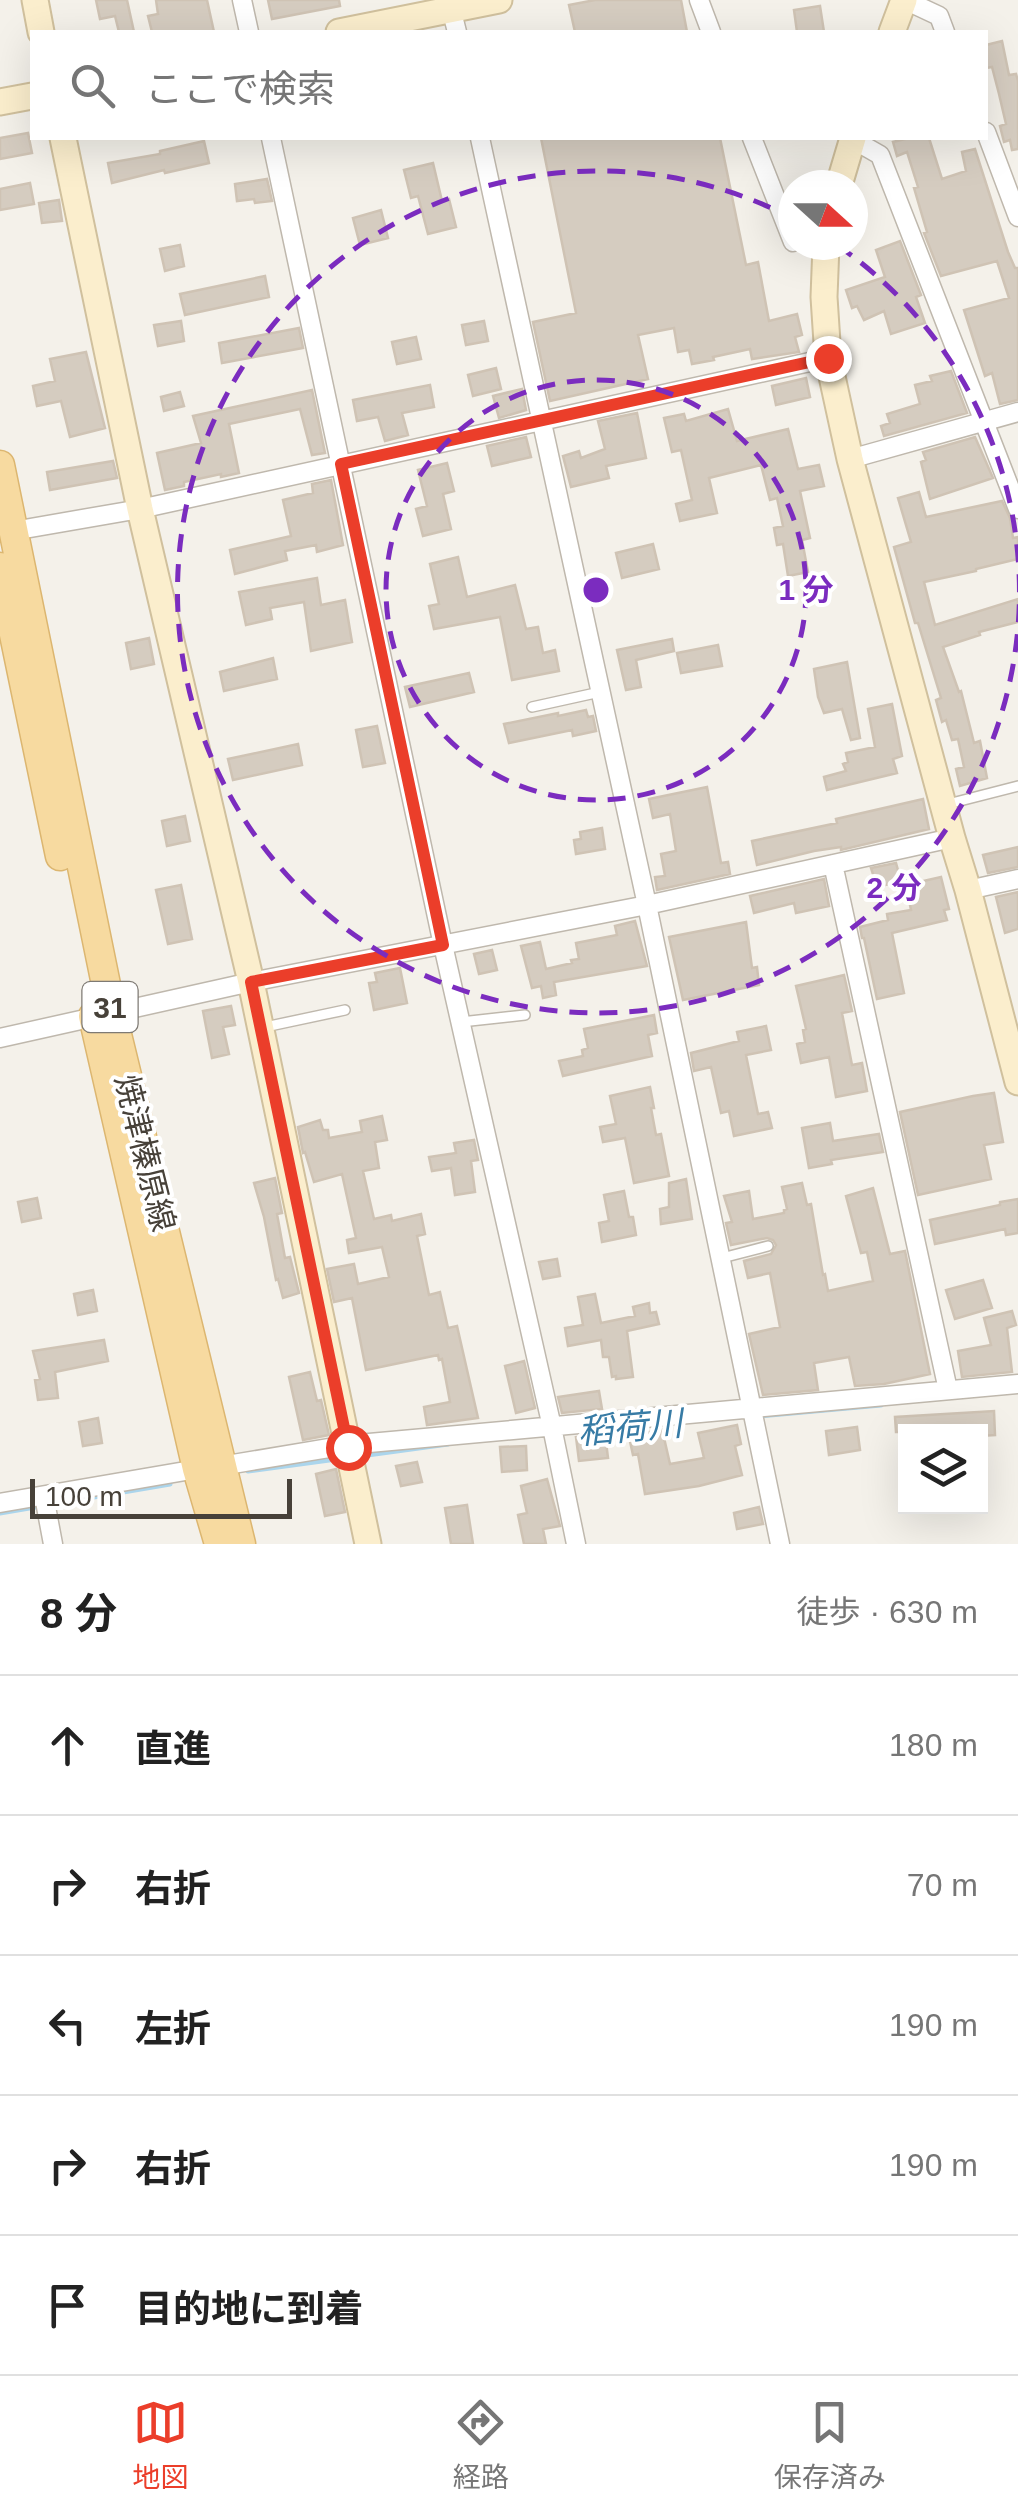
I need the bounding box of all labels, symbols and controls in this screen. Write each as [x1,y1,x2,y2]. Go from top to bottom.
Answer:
search box [30,30,988,140]
icon: search [65,58,120,113]
text: ここで検索 [145,68,335,110]
north arrow [778,170,868,260]
route end [806,336,852,382]
centre of rings [578,572,614,608]
text: 1 分 [778,573,834,606]
text: 2 分 [866,871,922,904]
road number: 31 [82,982,138,1032]
street label: 焼津榛原線 [108,1071,182,1235]
water label: 稻荷川 [576,1403,688,1451]
map controls [898,1424,988,1514]
button: layers [898,1424,988,1514]
route start [326,1425,372,1471]
scale bar [30,1474,292,1518]
text: 100 m [45,1481,123,1512]
text: 8 分 [40,1590,117,1637]
text: 徒歩 · 630 m [797,1594,978,1630]
icon: ahead [40,1718,95,1773]
text: 180 m [889,1727,978,1763]
text: 直進 [135,1728,211,1770]
icon: right [40,1858,95,1913]
text: 70 m [907,1867,978,1903]
text: 右折 [135,1868,211,1910]
icon: left [40,1998,95,2053]
text: 190 m [889,2007,978,2043]
text: 左折 [135,2008,211,2050]
icon: right [40,2138,95,2193]
text: 190 m [889,2147,978,2183]
text: 右折 [135,2148,211,2190]
icon: arrive [40,2278,95,2333]
text: 目的地に到着 [135,2288,363,2330]
tab: 地図 [132,2395,188,2495]
tab: 経路 [453,2395,509,2495]
tab: 保存済み [774,2395,886,2495]

